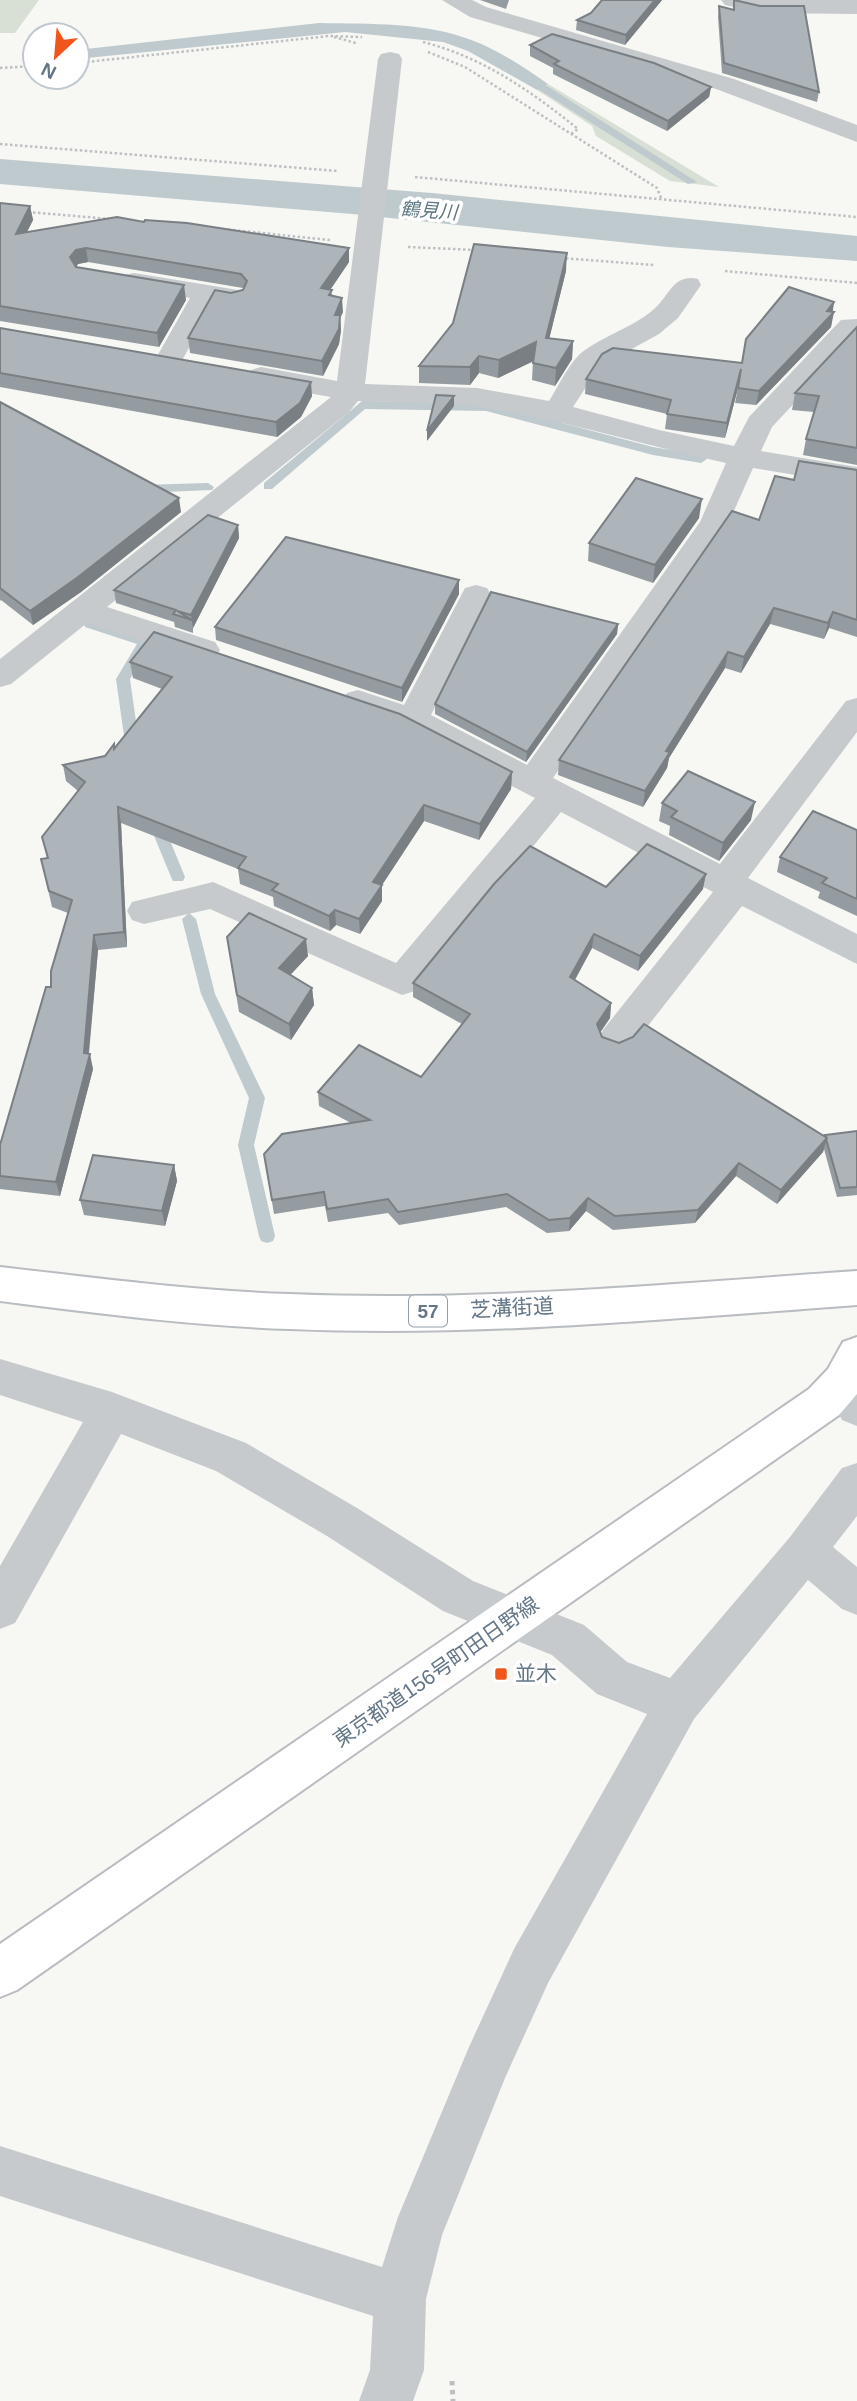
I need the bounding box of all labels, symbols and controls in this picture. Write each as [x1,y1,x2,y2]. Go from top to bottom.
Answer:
north arrow [21,21,91,91]
text: N [38,58,60,83]
water label: 鶴見川 [400,198,460,223]
street label: 芝溝街道 [469,1294,555,1321]
road number: 57 [409,1296,447,1326]
street label: 東京都道156号町田日野線 [329,1592,543,1751]
place label: 並木 [515,1662,557,1685]
marker: 並木 [493,1666,509,1682]

